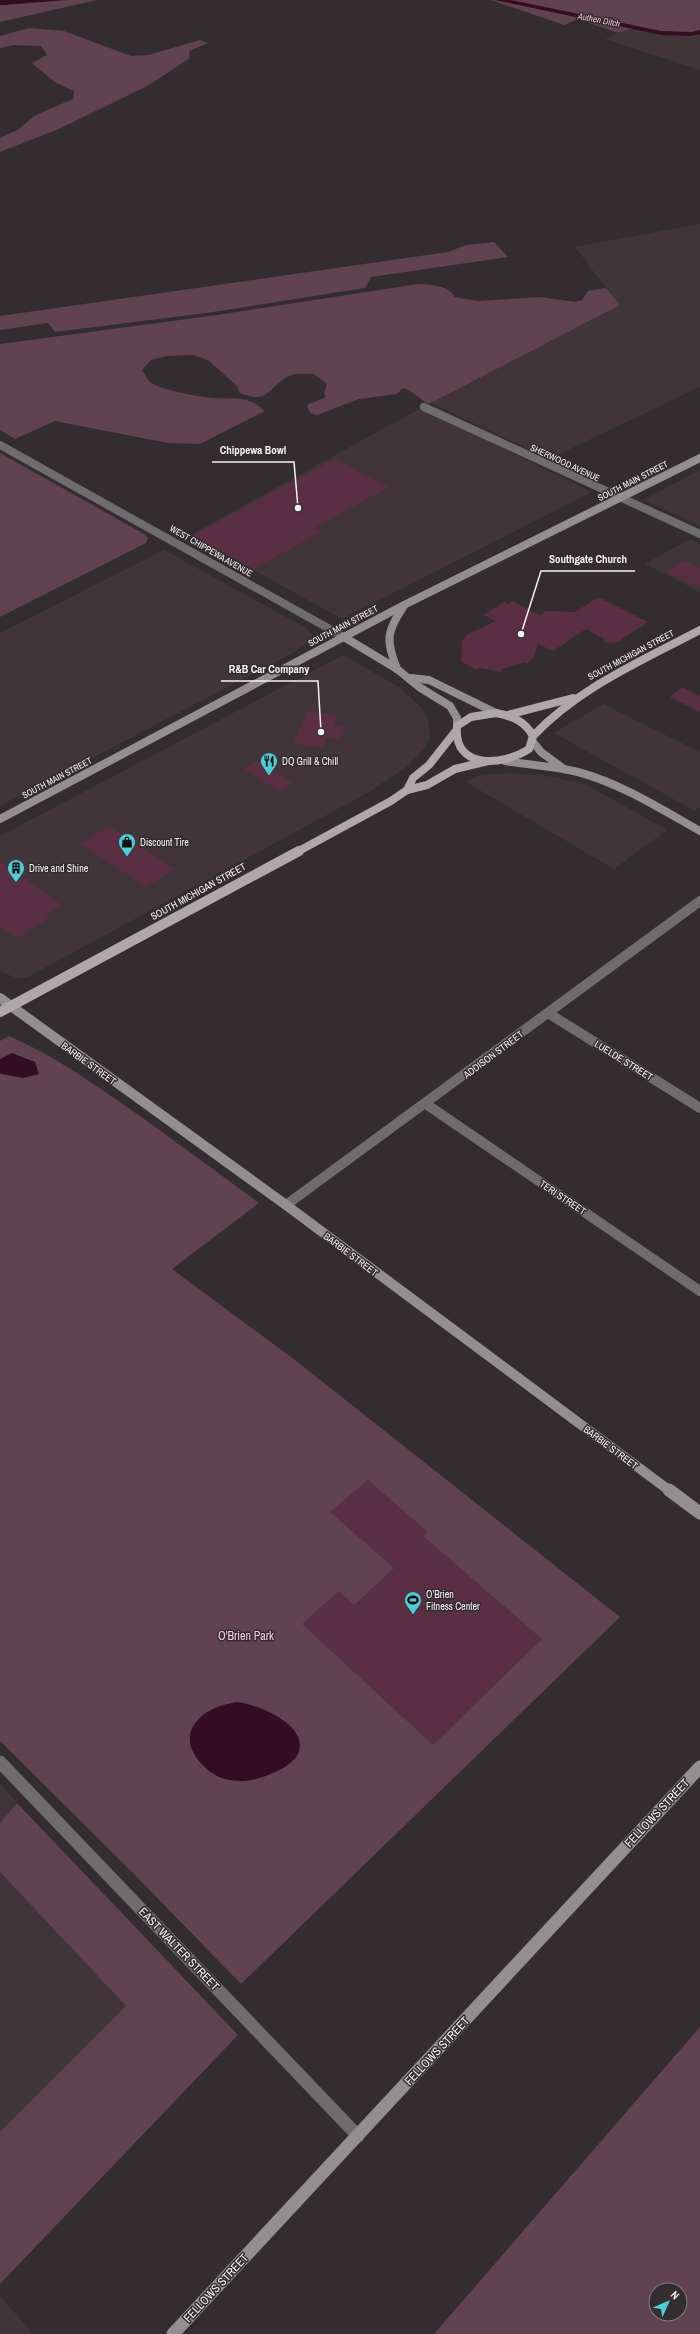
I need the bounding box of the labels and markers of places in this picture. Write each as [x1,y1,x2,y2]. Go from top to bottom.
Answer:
callout: Chippewa Bowl [212,439,294,462]
callout: Southgate Church [541,548,635,571]
callout: R&B Car Company [221,658,318,681]
restaurant icon: DQ Grill & Chill [259,751,279,776]
place label: DQ Grill & Chill [282,755,338,768]
shop icon: Discount Tire [117,832,137,857]
place label: Discount Tire [140,836,189,849]
building icon: Drive and Shine [6,858,26,883]
place label: Drive and Shine [29,862,89,875]
place label: O’Brien Fitness Center [426,1588,480,1613]
sports icon: O’Brien Fitness Center [403,1590,423,1615]

